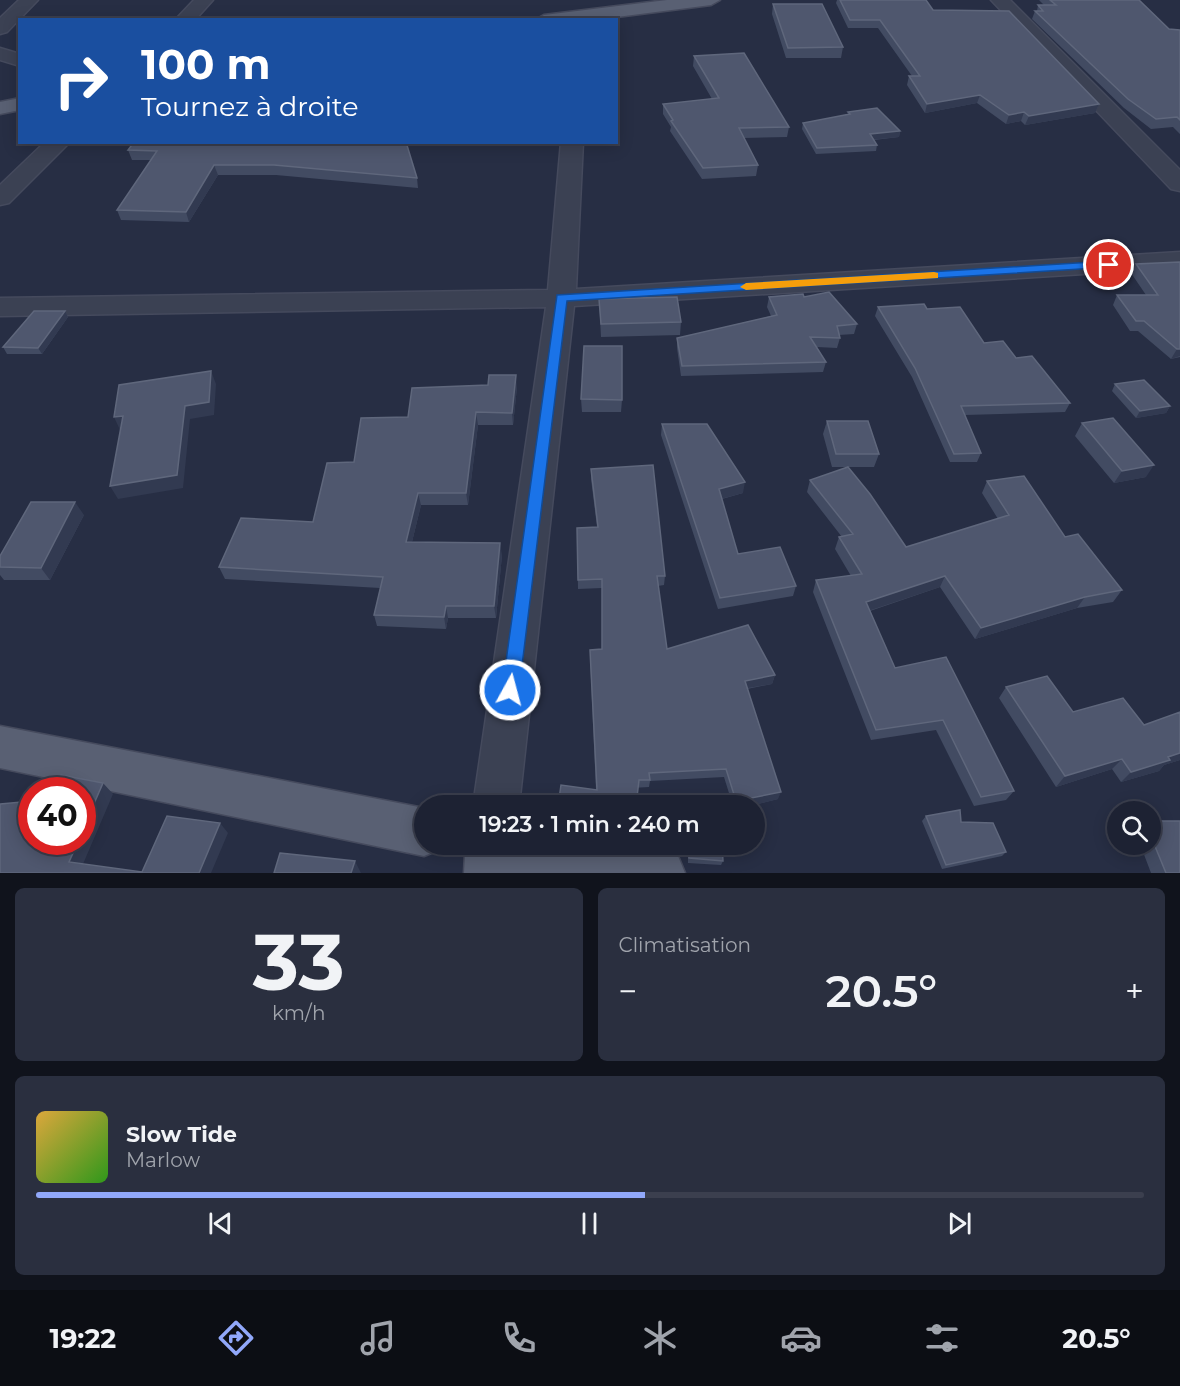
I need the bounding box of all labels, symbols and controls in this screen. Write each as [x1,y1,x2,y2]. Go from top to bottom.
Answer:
text: 100 m [141,38,270,90]
icon: right [42,42,120,120]
text: Tournez à droite [141,90,359,123]
pin [1083,239,1134,290]
icon: arrive [1092,248,1125,281]
position arrow [478,658,542,722]
speed limit sign: 40 [18,777,96,855]
map controls [1107,801,1161,855]
button: search [1107,801,1161,855]
text: 19:23 · 1 min · 240 m [479,811,700,838]
text: 33 [253,914,345,1010]
text: Climatisation [619,933,751,957]
text: 20.5° [825,963,937,1018]
text: − [619,971,637,1011]
text: + [1125,971,1144,1011]
text: km/h [272,1001,325,1025]
text: Slow Tide [126,1121,237,1148]
text: Marlow [126,1148,200,1172]
icon: previous [204,1207,237,1240]
icon: pause [573,1207,606,1240]
icon: next [943,1207,976,1240]
icon: directions [215,1317,257,1359]
icon: music [357,1317,399,1359]
icon: phone [498,1317,540,1359]
icon: climate [639,1317,681,1359]
icon: car [780,1317,822,1359]
icon: filters [921,1317,963,1359]
text: 19:22 [50,1322,116,1355]
text: 20.5° [1062,1322,1130,1355]

